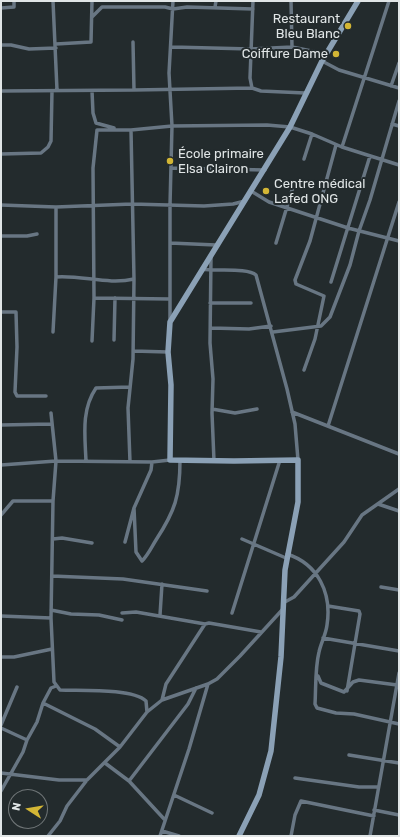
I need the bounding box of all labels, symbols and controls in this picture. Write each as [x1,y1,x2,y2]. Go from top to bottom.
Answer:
place label: Restaurant Bleu Blanc [273,11,340,42]
marker: Restaurant Bleu Blanc [343,21,353,31]
place label: Coiffure Dame [242,46,328,62]
marker: Coiffure Dame [331,49,341,59]
place label: École primaire Elsa Clairon [178,146,264,177]
marker: École primaire Elsa Clairon [165,156,175,166]
place label: Centre médical Lafed ONG [274,176,365,207]
marker: Centre médical Lafed ONG [261,186,271,196]
north arrow [8,789,48,829]
text: N [10,801,24,812]

